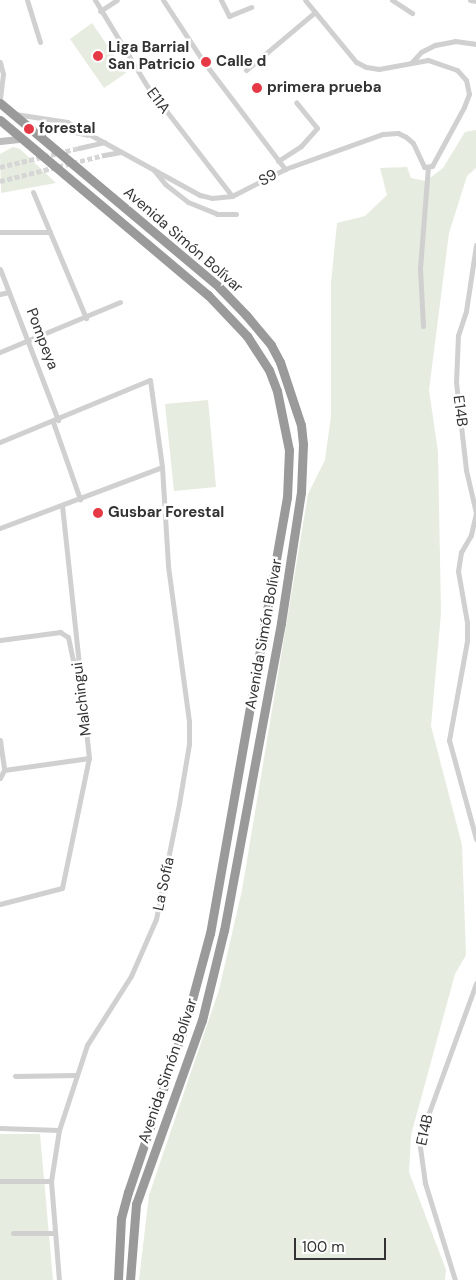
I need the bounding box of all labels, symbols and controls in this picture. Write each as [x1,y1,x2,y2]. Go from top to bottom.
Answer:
place label: Liga Barrial San Patricio [108,38,195,73]
marker: Liga Barrial San Patricio [92,50,104,62]
place label: Calle d [216,53,266,71]
marker: Calle d [200,56,212,68]
place label: primera prueba [267,79,382,97]
marker: primera prueba [251,82,263,94]
street label: E11A [142,84,174,118]
place label: forestal [39,120,96,138]
marker: forestal [23,123,35,135]
street label: S9 [256,166,280,190]
street label: Avenida Simón Bolívar [120,183,246,297]
street label: Pompeya [22,306,62,372]
street label: E14B [449,394,471,428]
place label: Gusbar Forestal [108,504,224,522]
marker: Gusbar Forestal [92,507,104,519]
street label: Avenida Simón Bolívar [242,558,286,710]
street label: Malchingui [69,661,95,737]
street label: La Sofía [150,856,178,912]
street label: Avenida Simón Bolívar [135,996,201,1146]
street label: E14B [413,1113,437,1147]
scale bar [296,1228,388,1260]
text: 100 m [302,1237,345,1257]

